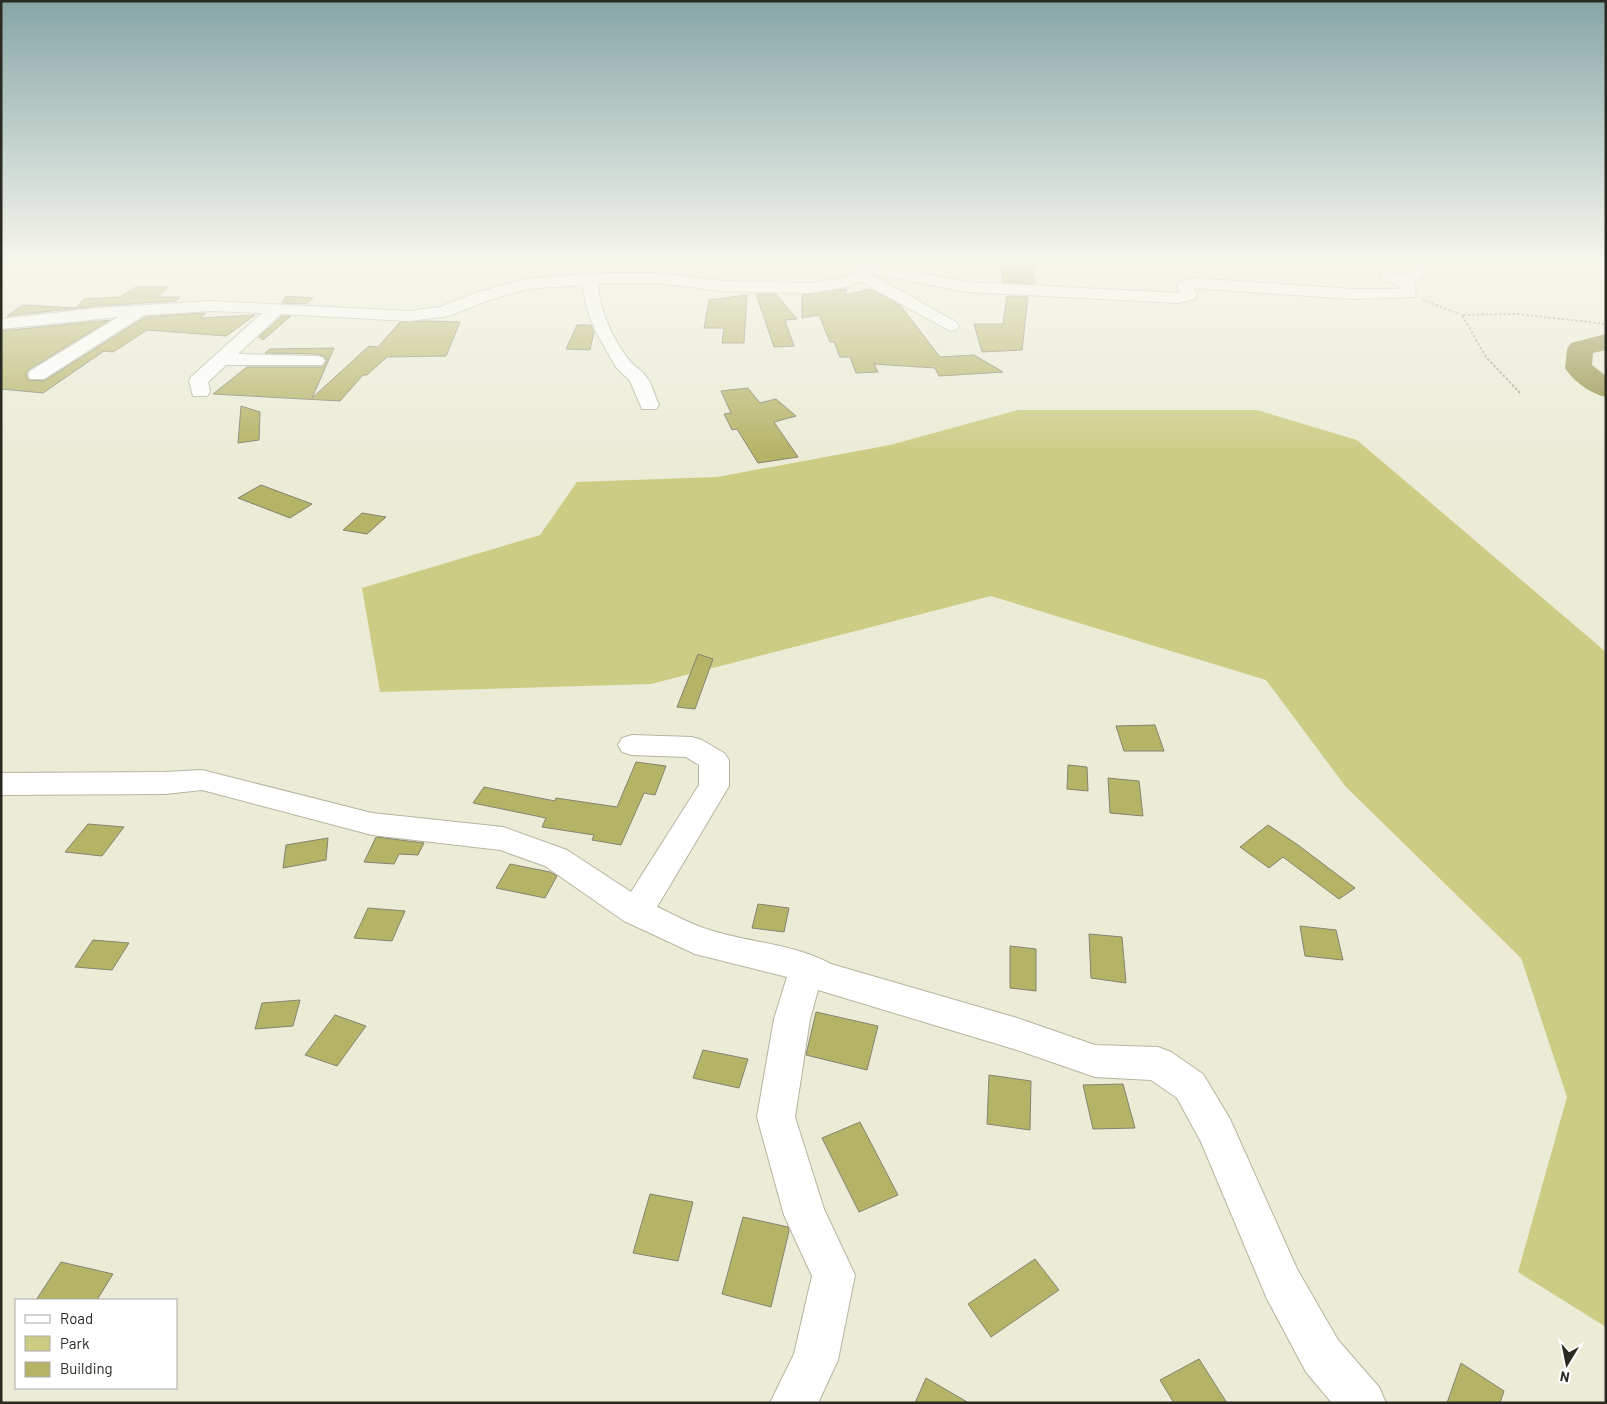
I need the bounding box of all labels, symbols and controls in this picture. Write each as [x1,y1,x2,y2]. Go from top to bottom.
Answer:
legend [15,1299,178,1389]
text: Road [60,1309,93,1327]
text: Park [60,1334,90,1352]
north arrow [1542,1339,1592,1389]
text: Building [60,1359,113,1377]
text: N [1559,1368,1571,1386]

